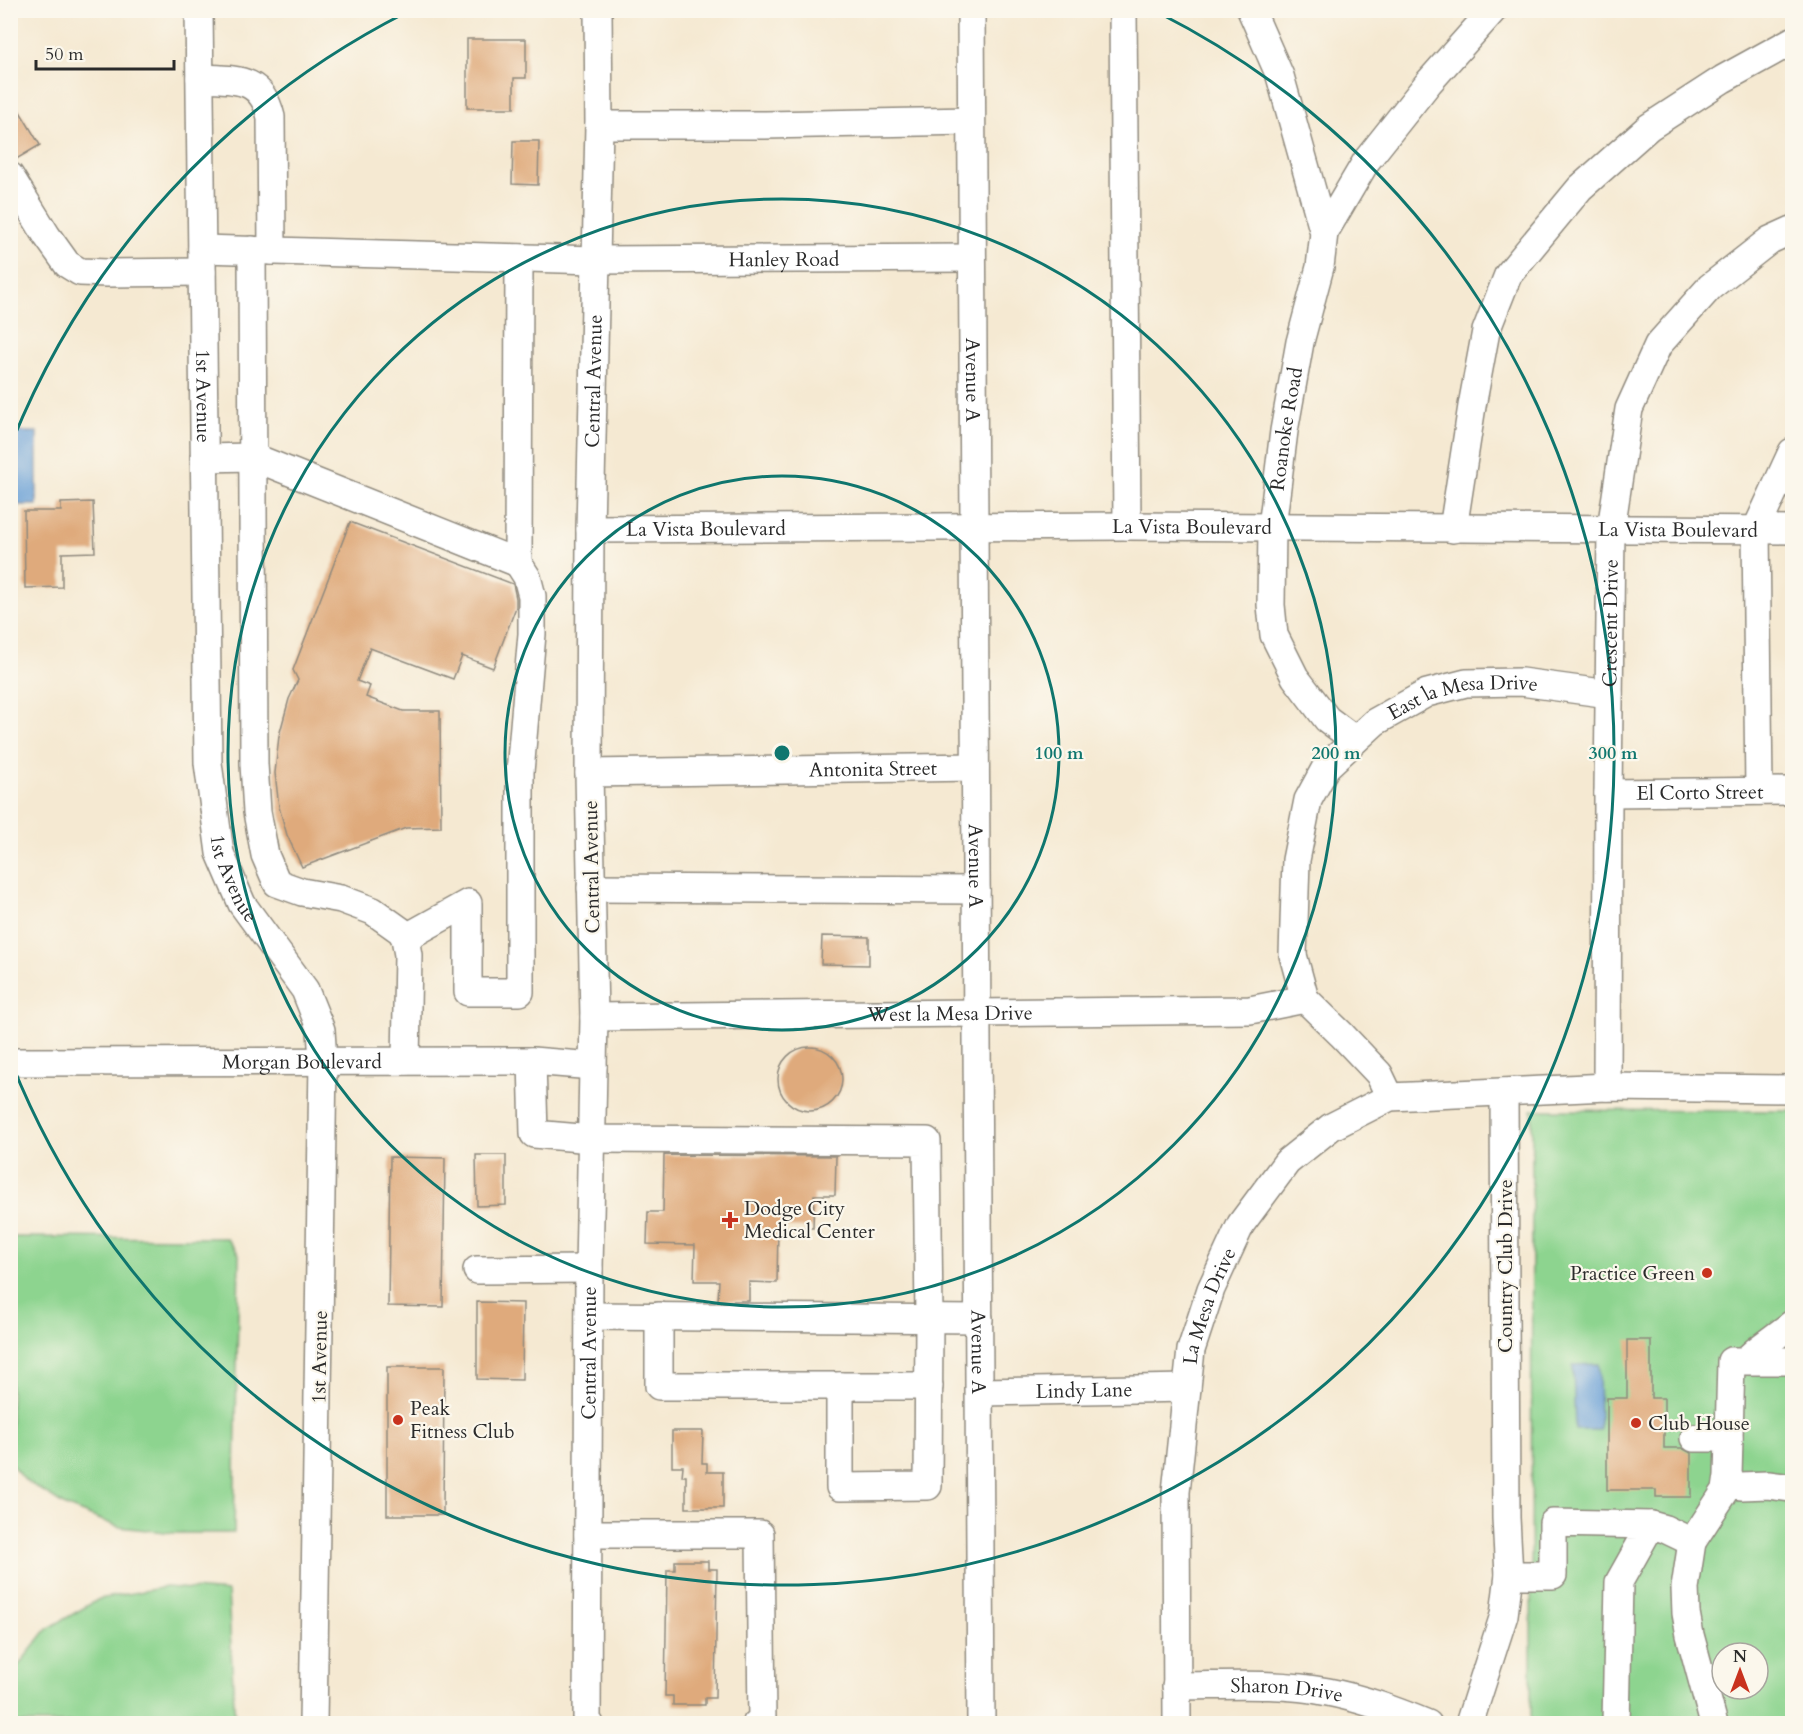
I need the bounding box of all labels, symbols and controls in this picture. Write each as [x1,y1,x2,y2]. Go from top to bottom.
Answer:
scale bar [36,33,174,71]
text: 50 m [45,42,84,67]
street label: Hanley Road [728,246,840,273]
street label: Central Avenue [579,314,609,448]
street label: Avenue A [959,338,986,423]
street label: 1st Avenue [189,349,217,443]
street label: Roanoke Road [1264,365,1309,492]
street label: La Vista Boulevard [1112,513,1272,541]
street label: La Vista Boulevard [626,515,786,543]
street label: La Vista Boulevard [1598,516,1758,544]
street label: Crescent Drive [1596,559,1625,687]
street label: East la Mesa Drive [1383,669,1540,726]
text: 100 m [1034,741,1084,766]
text: 200 m [1311,741,1361,766]
text: 300 m [1588,741,1638,766]
centre of rings [772,743,792,763]
street label: Antonita Street [809,755,938,784]
street label: El Corto Street [1636,778,1764,807]
street label: Central Avenue [577,800,606,934]
street label: Avenue A [962,824,989,909]
street label: 1st Avenue [204,833,264,928]
street label: West la Mesa Drive [866,999,1033,1028]
street label: Morgan Boulevard [222,1048,382,1076]
street label: Country Club Drive [1492,1179,1519,1353]
place label: Dodge City Medical Center [744,1195,876,1245]
marker: Dodge City Medical Center [721,1211,739,1229]
street label: La Mesa Drive [1177,1243,1242,1366]
place label: Practice Green [1570,1260,1696,1287]
marker: Practice Green [1700,1266,1714,1280]
street label: Central Avenue [575,1286,603,1420]
street label: 1st Avenue [305,1310,334,1404]
street label: Avenue A [965,1310,992,1395]
street label: Lindy Lane [1035,1376,1133,1405]
place label: Peak Fitness Club [410,1395,515,1445]
place label: Club House [1648,1410,1750,1437]
marker: Peak Fitness Club [391,1413,405,1427]
marker: Club House [1629,1416,1643,1430]
north arrow [1710,1641,1770,1701]
text: N [1733,1646,1747,1668]
street label: Sharon Drive [1230,1672,1346,1709]

